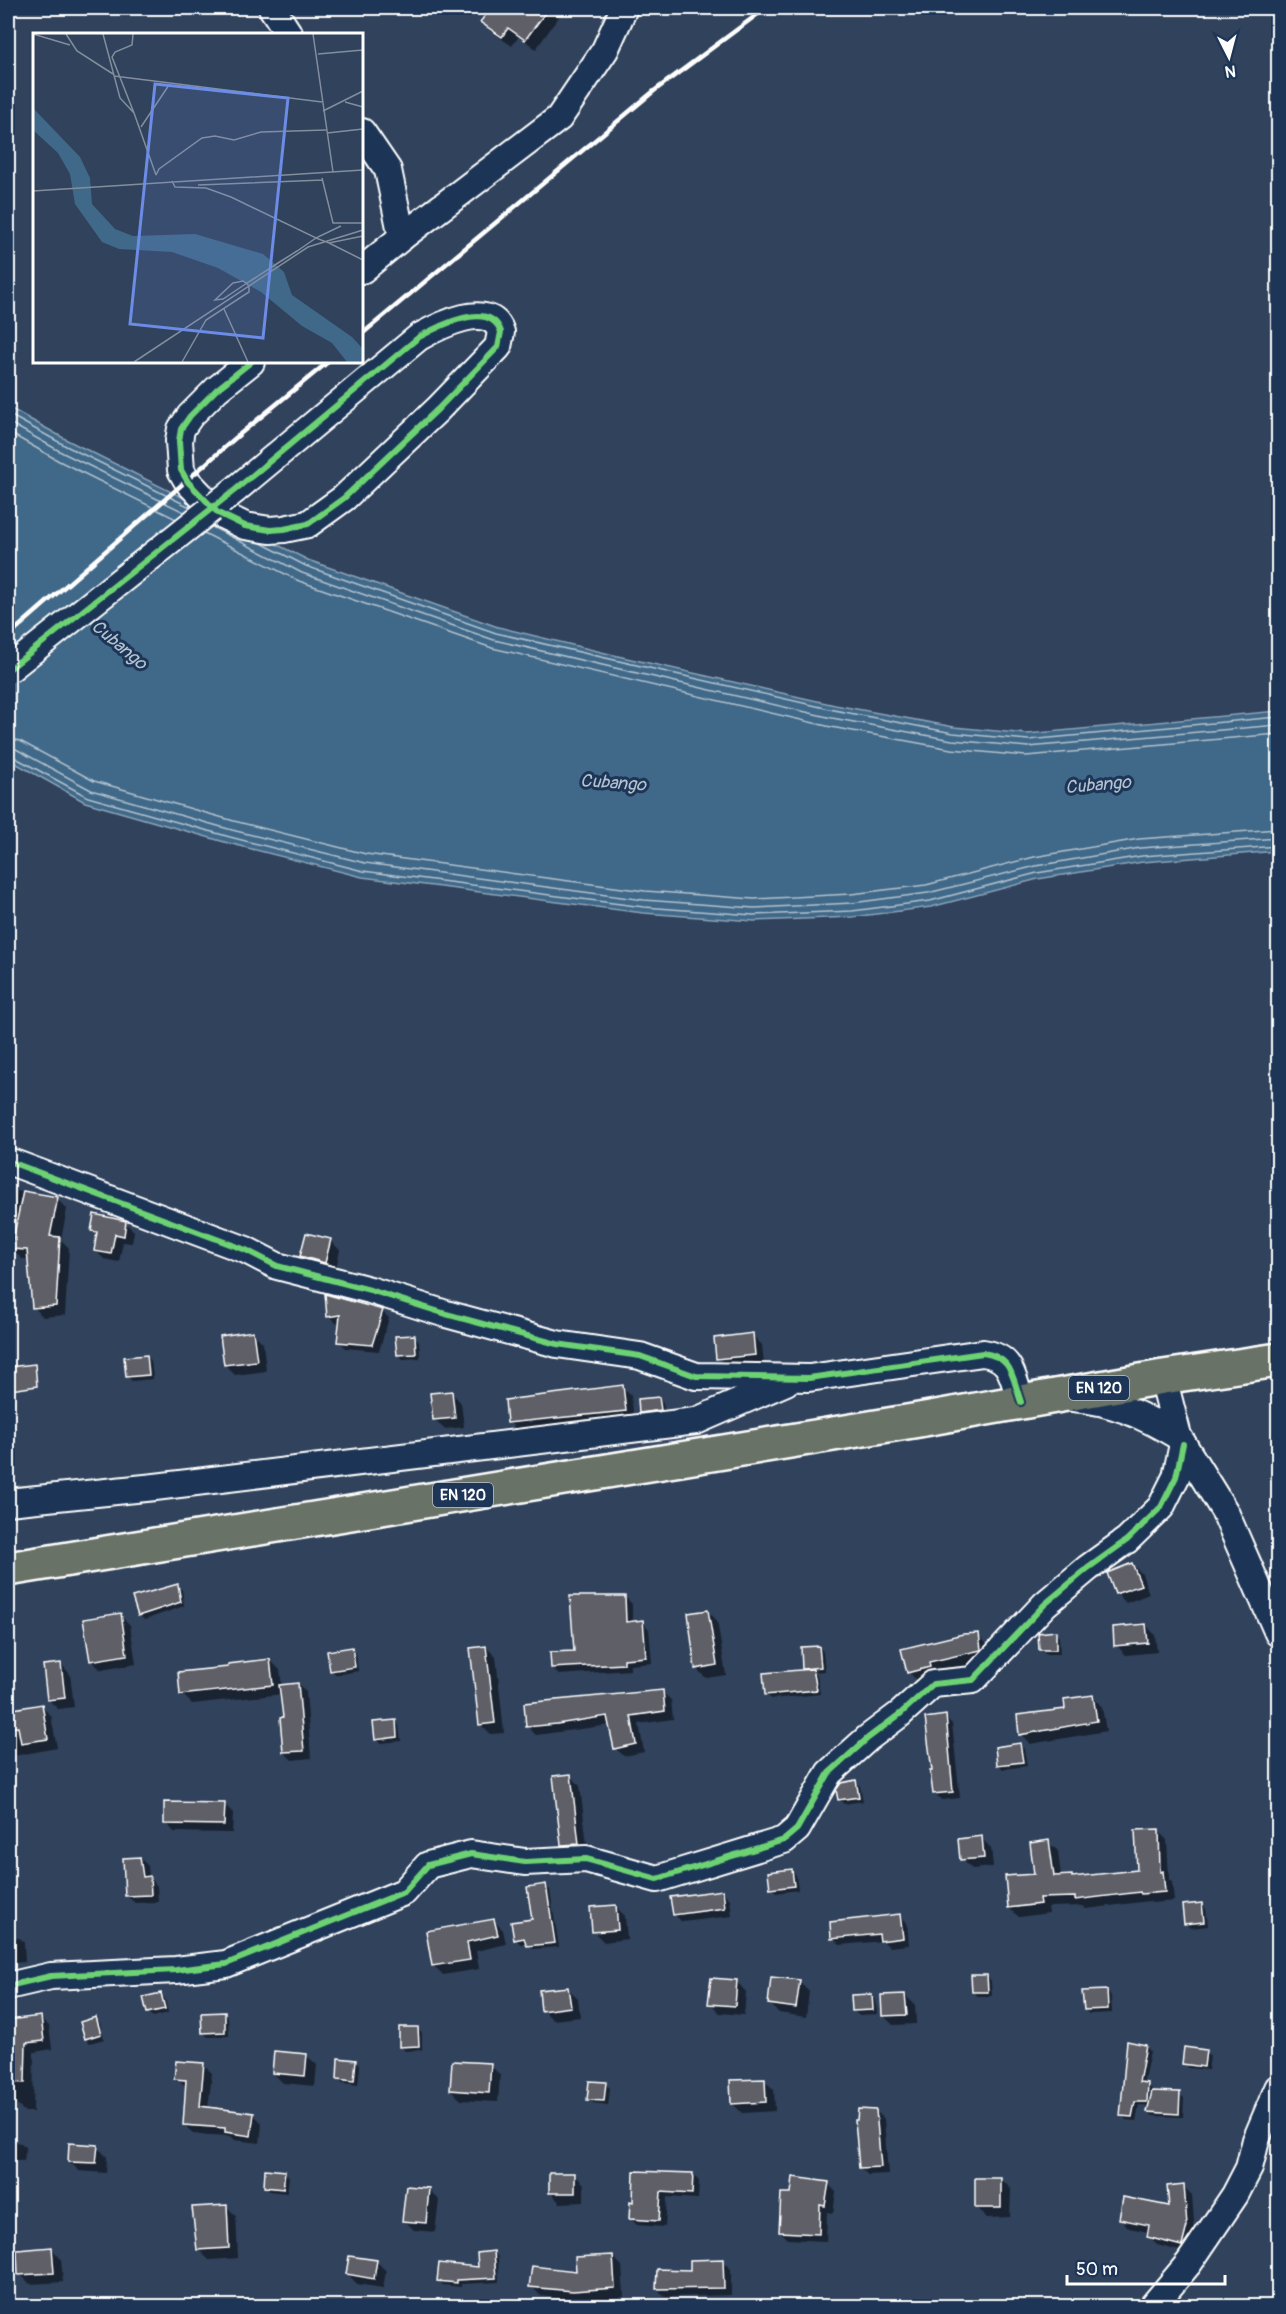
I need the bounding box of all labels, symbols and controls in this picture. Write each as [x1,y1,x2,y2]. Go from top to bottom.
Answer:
north arrow [1199,27,1259,87]
inset map [33,33,363,363]
text: N [1224,60,1237,81]
water label: Cubango [86,615,153,676]
water label: Cubango [579,769,648,797]
water label: Cubango [1064,771,1133,799]
road number: EN 120 [1069,1376,1129,1400]
road number: EN 120 [433,1483,493,1507]
scale bar [1067,2248,1224,2286]
text: 50 m [1076,2258,1118,2281]

